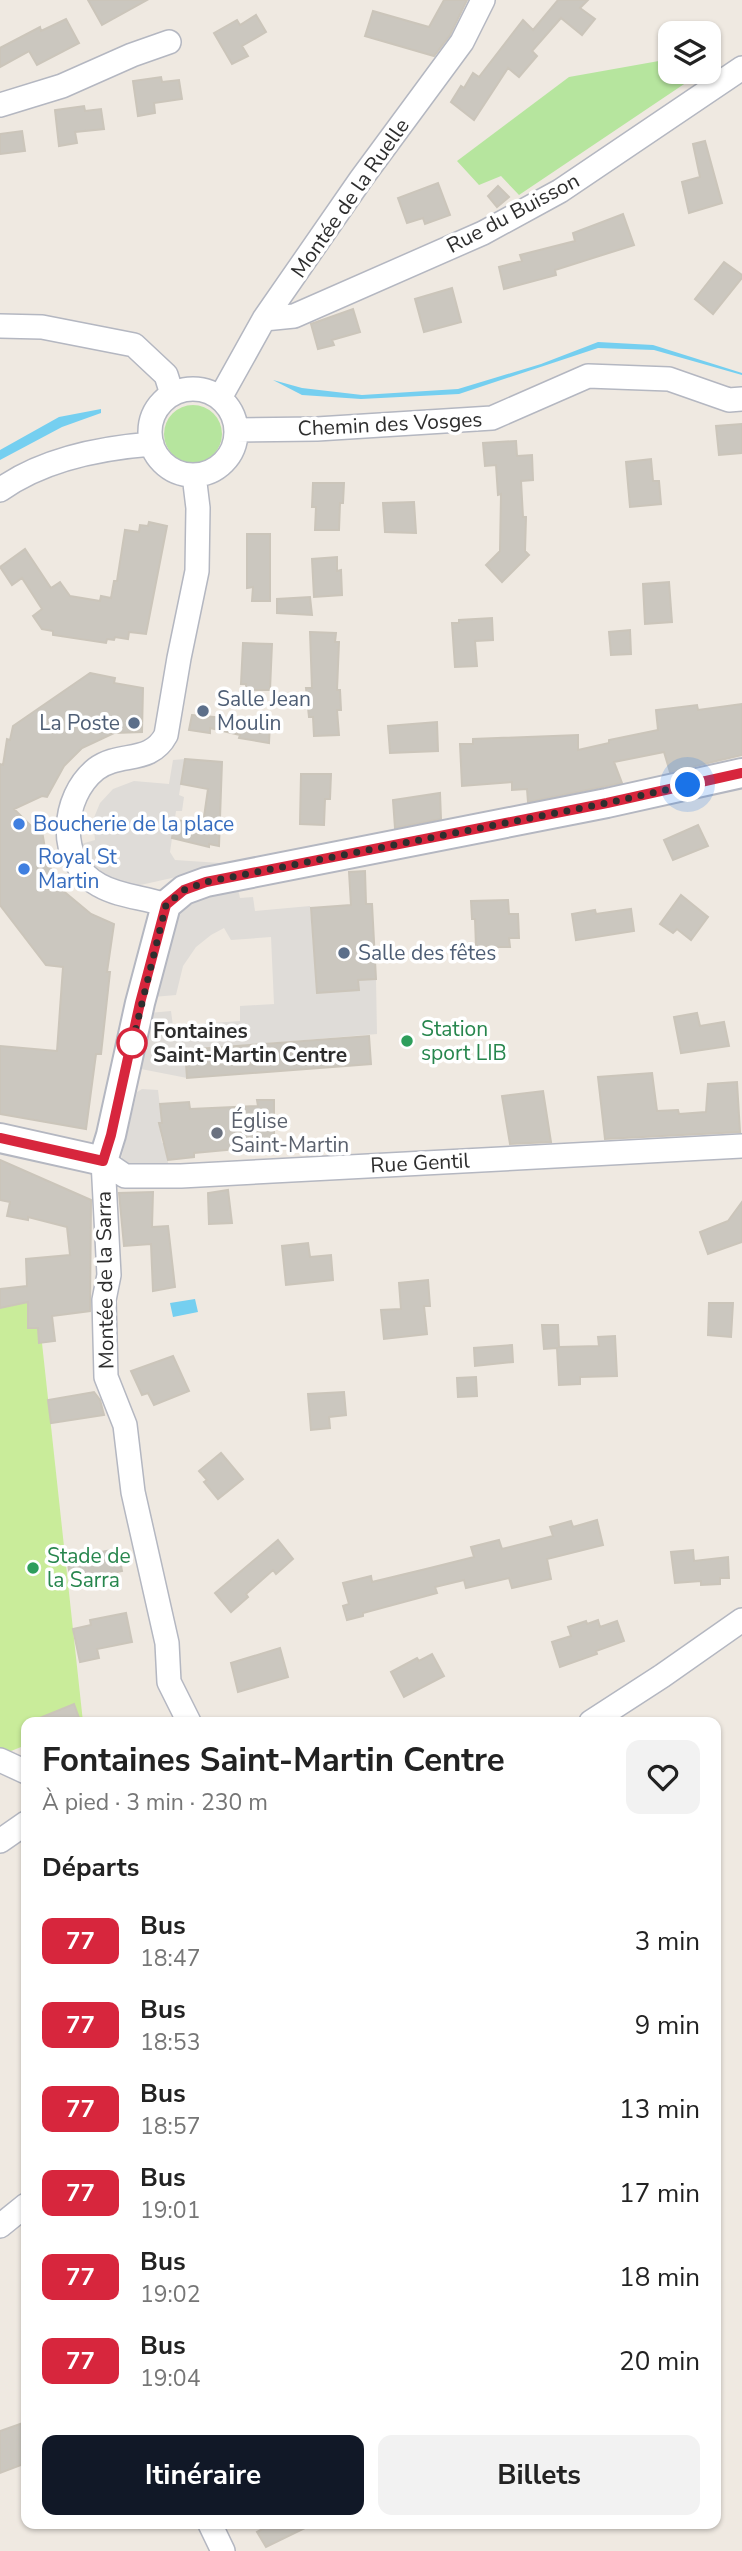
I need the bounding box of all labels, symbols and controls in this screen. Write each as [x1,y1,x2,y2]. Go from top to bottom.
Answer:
map controls [658,21,721,84]
button: layers [658,21,721,84]
street label: Montée de la Ruelle [284,113,416,283]
street label: Rue du Buisson [442,166,584,260]
street label: Chemin des Vosges [297,405,483,443]
place label: Salle Jean Moulin [217,685,311,737]
marker: Salle Jean Moulin [195,703,211,719]
place label: La Poste [39,709,120,737]
marker: La Poste [126,715,142,731]
your location [670,767,705,802]
place label: Boucherie de la place [33,810,234,838]
marker: Boucherie de la place [11,816,27,832]
place label: Royal St Martin [38,843,118,895]
marker: Royal St Martin [16,861,32,877]
place label: Salle des fêtes [358,939,496,967]
marker: Salle des fêtes [336,945,352,961]
place label: Station sport LIB [421,1015,507,1067]
place label: Fontaines Saint-Martin Centre [153,1017,347,1069]
marker: Fontaines Saint-Martin Centre [117,1028,147,1058]
marker: Station sport LIB [399,1033,415,1049]
place label: Église Saint-Martin [231,1107,349,1159]
marker: Église Saint-Martin [209,1125,225,1141]
street label: Rue Gentil [370,1146,471,1180]
street label: Montée de la Sarra [89,1191,121,1369]
place label: Stade de la Sarra [47,1542,131,1594]
marker: Stade de la Sarra [25,1560,41,1576]
text: Fontaines Saint-Martin Centre [42,1738,505,1783]
button: heart [626,1740,700,1814]
text: À pied · 3 min · 230 m [42,1787,268,1818]
text: Départs [42,1850,139,1885]
text: Bus [140,1908,186,1943]
text: 3 min [635,1924,700,1959]
text: 77 [66,1925,95,1957]
text: 18:47 [140,1943,200,1974]
text: Bus [140,1992,186,2027]
text: 9 min [635,2008,700,2043]
text: 77 [66,2009,95,2041]
text: 18:53 [140,2027,200,2058]
text: Bus [140,2076,186,2111]
text: 13 min [619,2092,700,2127]
text: 77 [66,2093,95,2125]
text: 18:57 [140,2111,200,2142]
text: Bus [140,2160,186,2195]
text: 17 min [619,2176,700,2211]
text: 77 [66,2177,95,2209]
text: 19:01 [140,2195,200,2226]
text: Bus [140,2244,186,2279]
text: 18 min [619,2260,700,2295]
text: 77 [66,2261,95,2293]
text: 19:02 [140,2279,200,2310]
text: Bus [140,2328,186,2363]
text: 20 min [619,2344,700,2379]
text: 77 [66,2345,95,2377]
text: 19:04 [140,2363,200,2394]
button: Itinéraire [42,2435,364,2515]
button: Billets [378,2435,700,2515]

